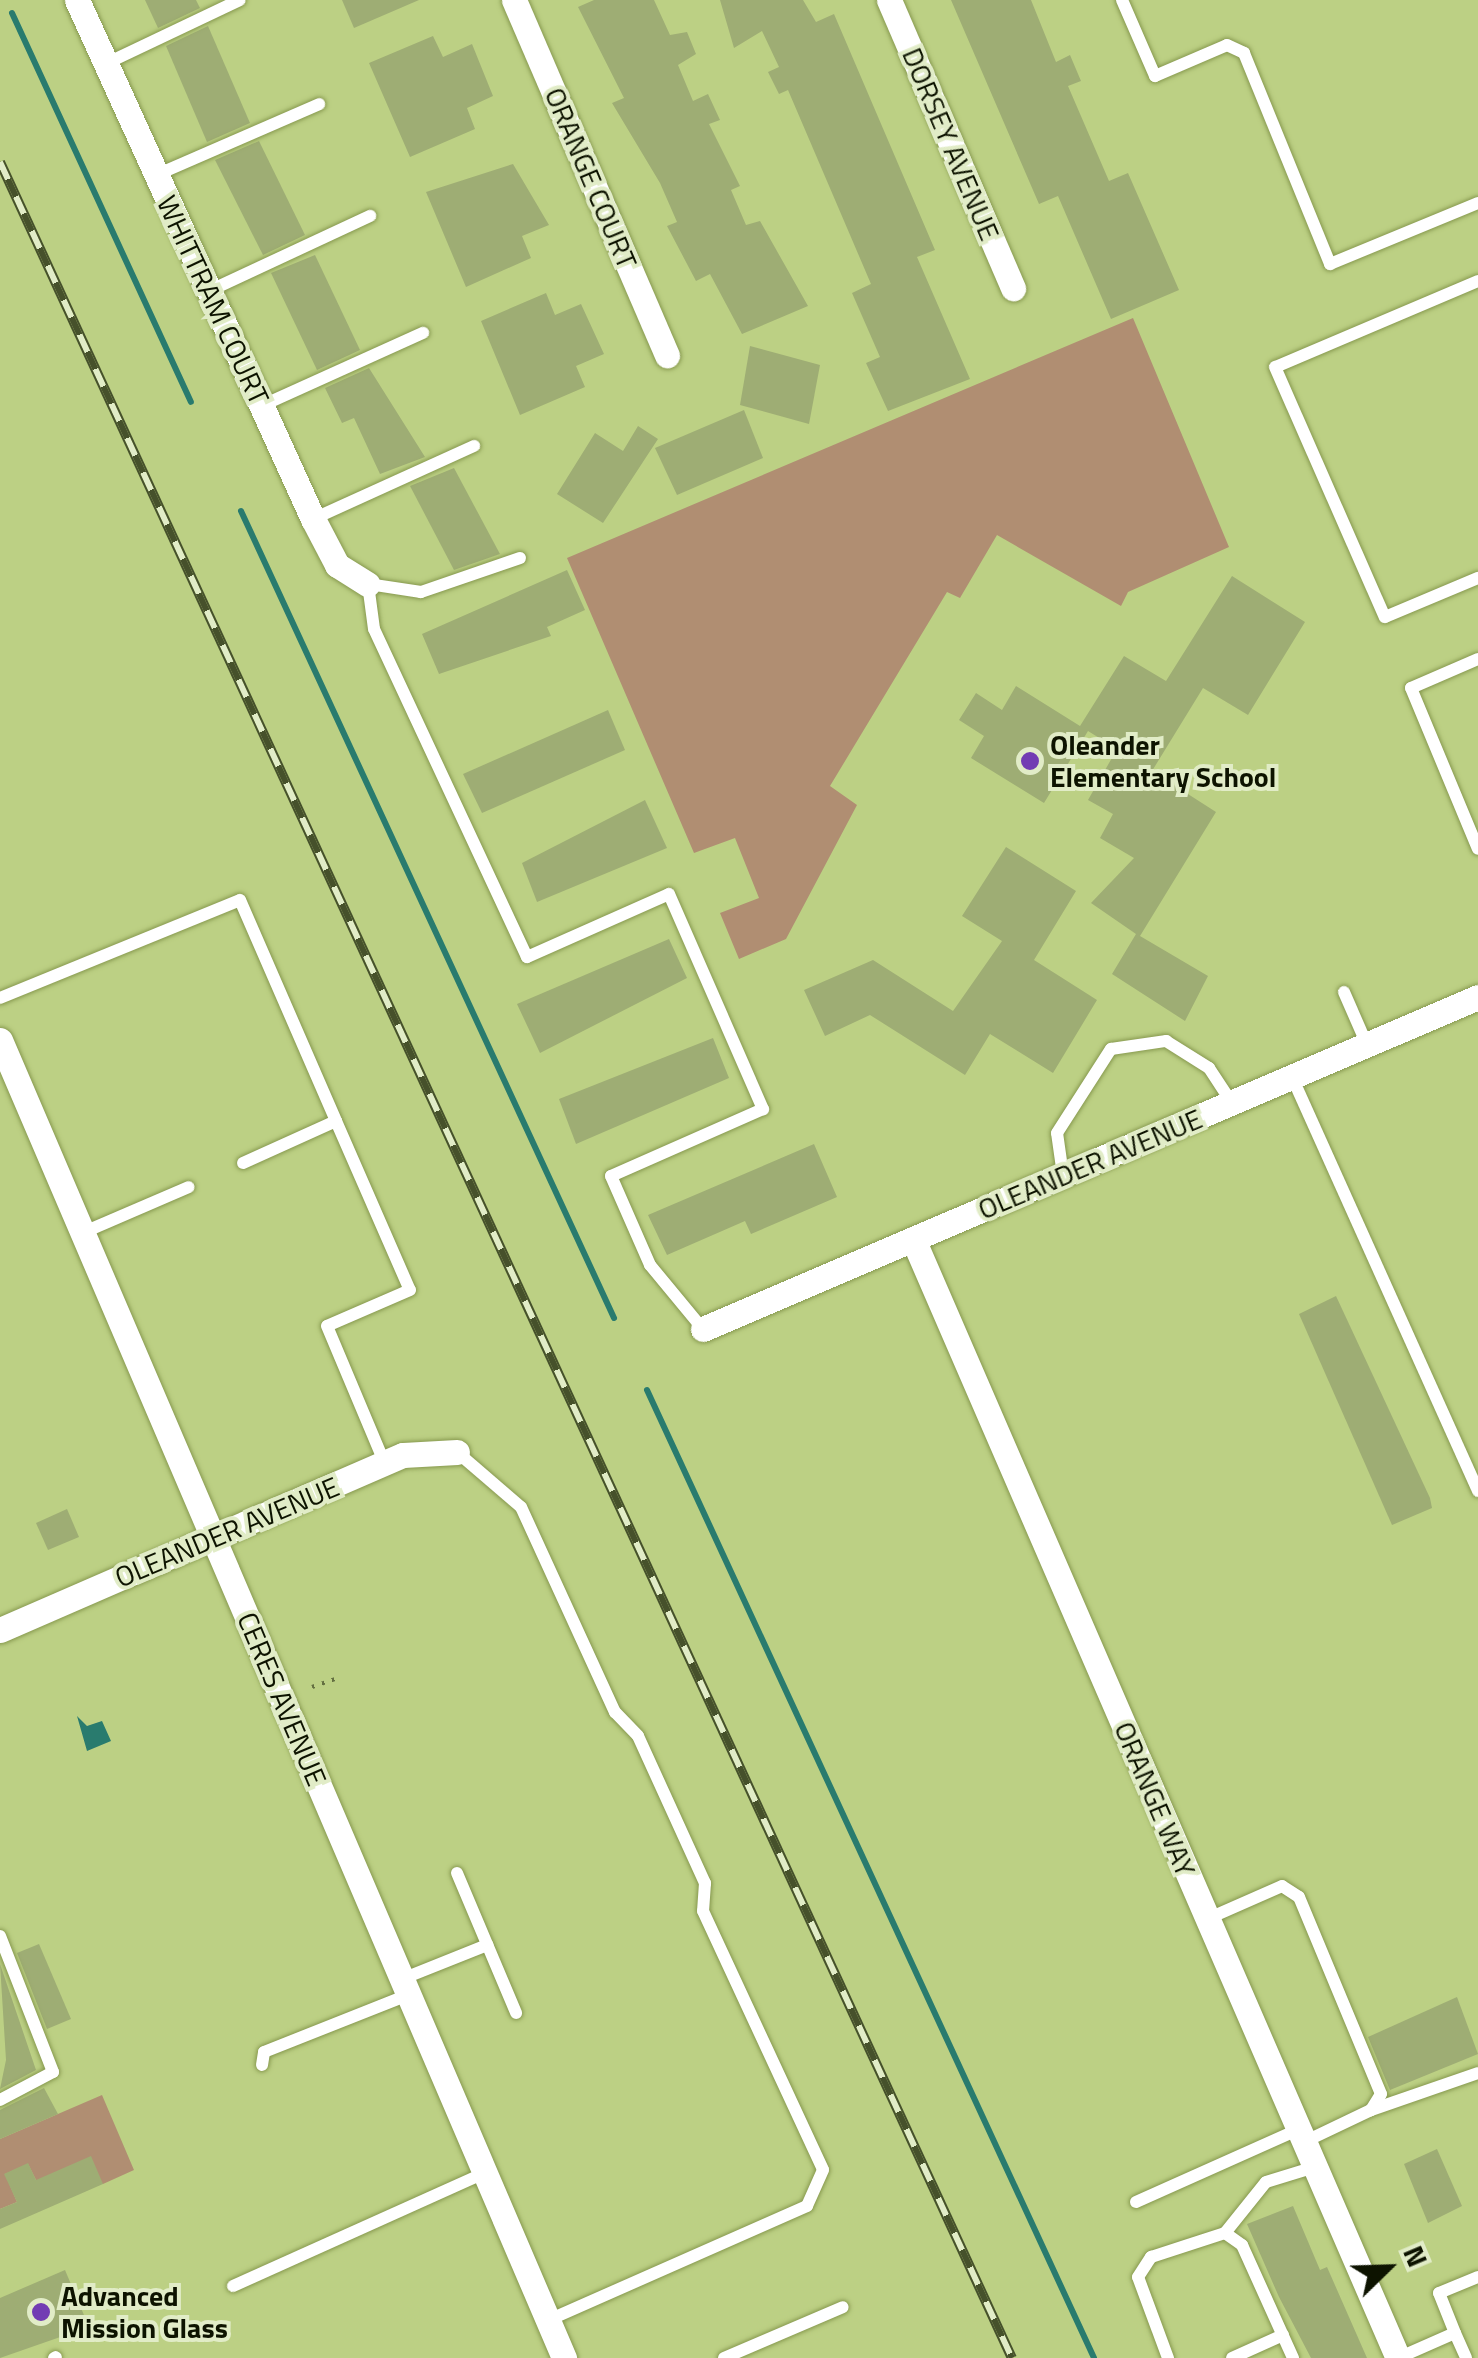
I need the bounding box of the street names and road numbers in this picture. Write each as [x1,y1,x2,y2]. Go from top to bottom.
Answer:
street label: DORSEY AVENUE [895,43,1007,245]
street label: ORANGE COURT [538,83,644,273]
street label: WHITTRAM COURT [150,190,276,410]
street label: OLEANDER AVENUE [973,1102,1207,1226]
street label: OLEANDER AVENUE [110,1470,344,1594]
street label: CERES AVENUE [230,1607,334,1791]
street label: ORANGE WAY [1107,1717,1203,1881]

